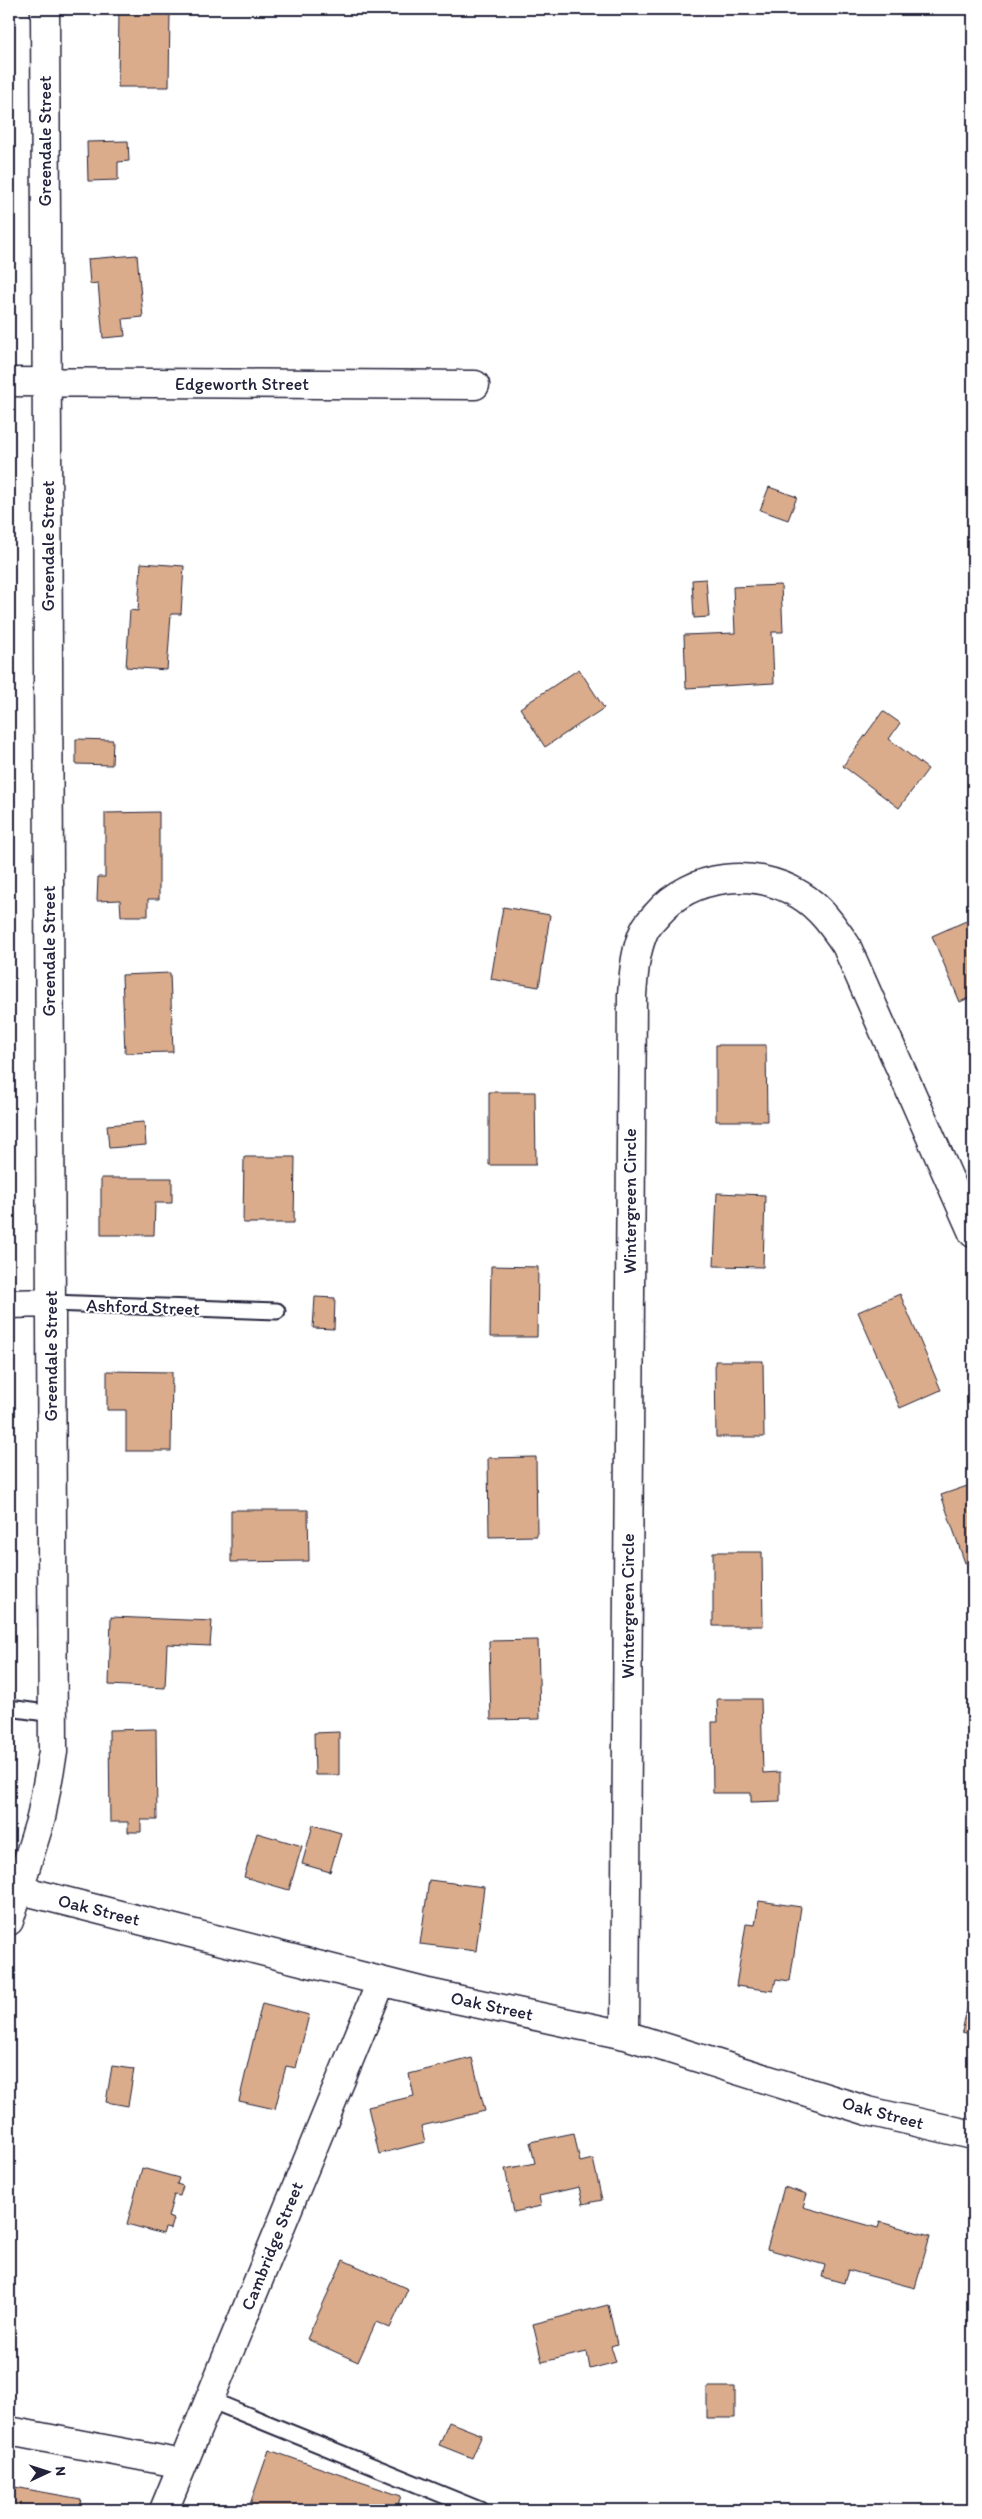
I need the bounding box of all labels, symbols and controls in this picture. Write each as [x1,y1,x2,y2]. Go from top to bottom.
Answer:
street label: Greendale Street [34,75,56,207]
street label: Edgeworth Street [175,373,309,395]
street label: Greendale Street [37,480,59,612]
street label: Greendale Street [38,885,60,1017]
street label: Wintergreen Circle [619,1128,641,1274]
street label: Greendale Street [40,1290,62,1422]
street label: Ashford Street [86,1294,200,1320]
street label: Wintergreen Circle [617,1533,639,1679]
street label: Oak Street [56,1889,142,1931]
street label: Oak Street [449,1987,535,2025]
street label: Oak Street [840,2092,926,2135]
street label: Cambridge Street [236,2178,308,2314]
north arrow [22,2446,72,2496]
text: N [52,2466,69,2476]

